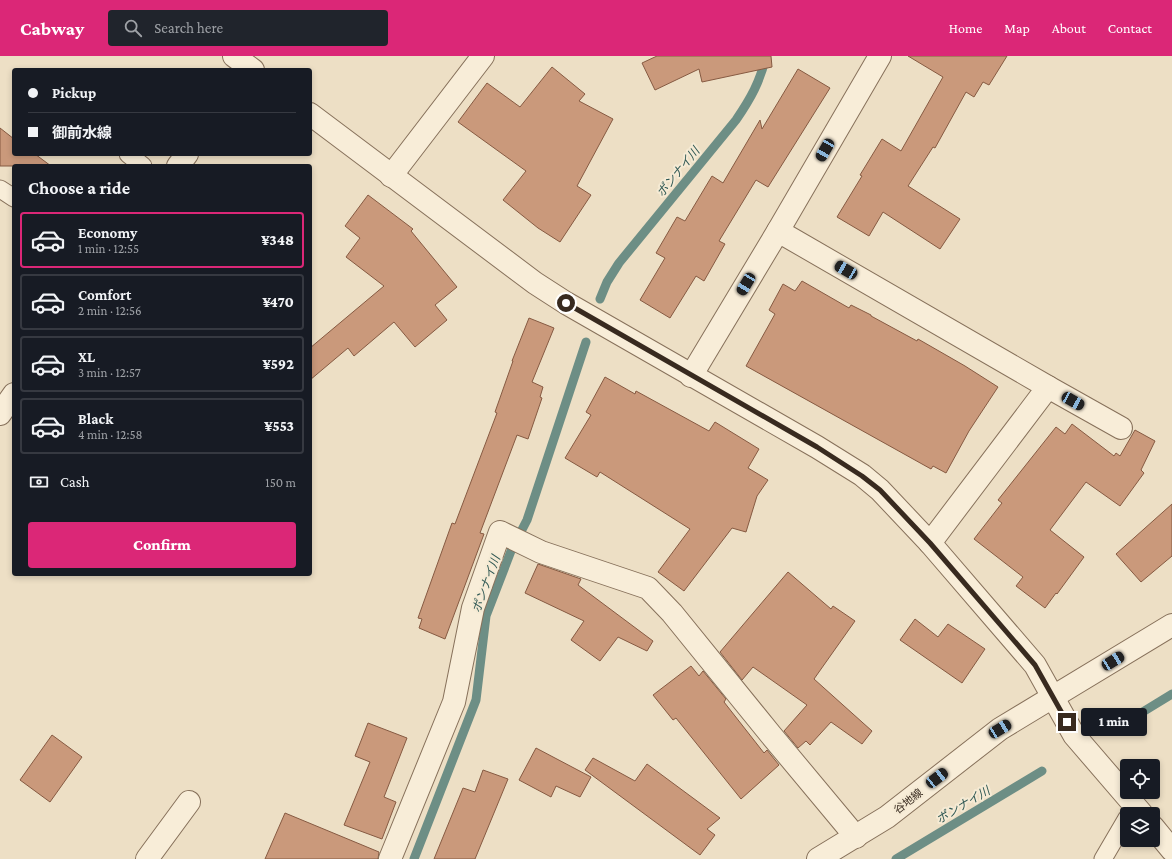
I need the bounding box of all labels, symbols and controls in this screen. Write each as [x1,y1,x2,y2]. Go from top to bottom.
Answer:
search box [108,10,388,46]
icon: search [122,17,144,39]
text: Cabway [20,18,84,39]
text: Search here [154,20,223,36]
text: Home [949,20,982,36]
text: Map [1004,20,1030,36]
text: About [1052,20,1086,36]
text: Contact [1108,20,1152,36]
text: Pickup [52,85,96,101]
text: 御前水線 [52,125,112,141]
car [814,137,836,163]
water label: ポンナイ川 [654,143,704,200]
text: Choose a ride [28,178,130,198]
icon: car [30,222,66,258]
text: Economy [78,225,137,241]
text: ¥348 [261,232,294,248]
text: 1 min · 12:55 [78,241,139,256]
car [833,259,859,281]
car [735,271,757,297]
icon: car [30,284,66,320]
text: Comfort [78,287,132,303]
text: ¥470 [262,294,294,310]
route start [557,294,575,312]
text: 2 min · 12:56 [78,303,142,318]
icon: car [30,346,66,382]
text: XL [78,349,95,365]
text: ¥592 [262,356,294,372]
text: 3 min · 12:57 [78,365,141,380]
car [1060,390,1086,412]
icon: car [30,408,66,444]
text: Black [78,411,113,427]
text: ¥553 [264,418,294,434]
text: 4 min · 12:58 [78,427,143,442]
icon: cash [28,471,50,493]
text: Cash [60,474,90,490]
text: 150 m [265,475,296,490]
button: Confirm [28,522,296,568]
water label: ポンナイ川 [469,552,504,615]
car [1100,650,1126,672]
callout: 1 min [1081,708,1147,736]
route end [1058,713,1076,731]
text: 1 min [1099,714,1129,729]
car [987,718,1013,740]
map controls [1120,759,1160,847]
button: locate [1120,759,1160,799]
car [924,766,950,790]
water label: ポンナイ川 [934,783,994,826]
street label: 谷地線 [891,786,925,816]
button: layers [1120,807,1160,847]

